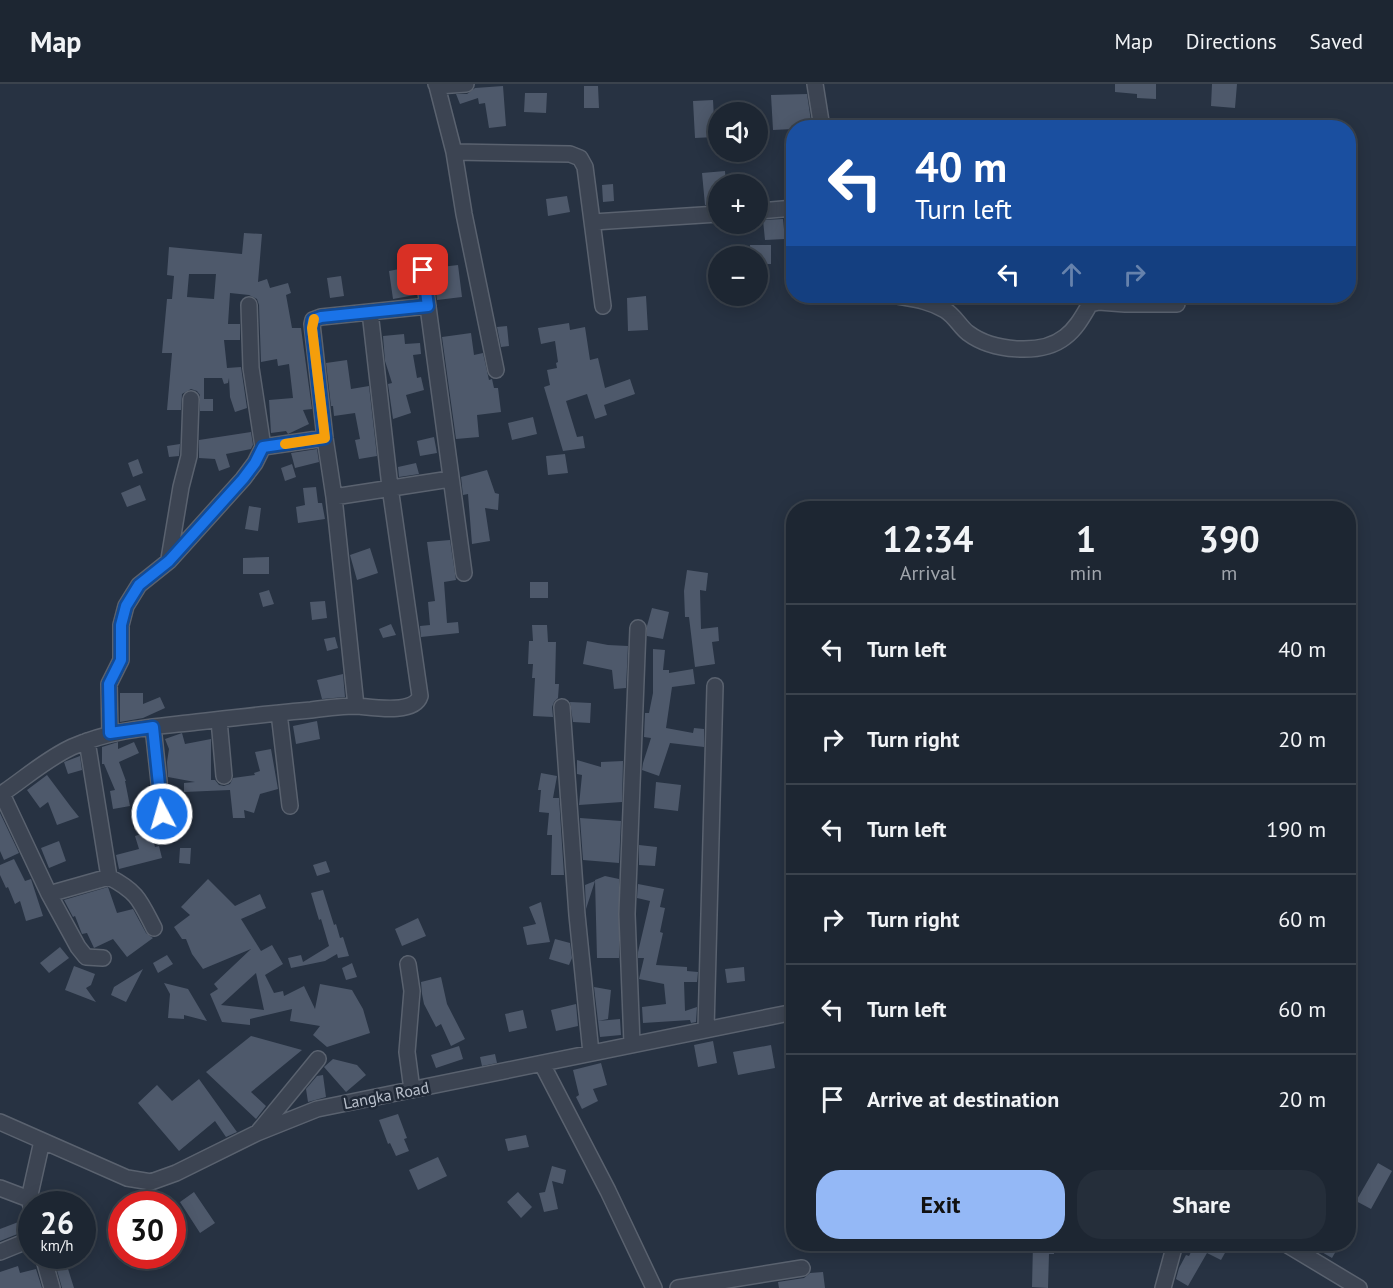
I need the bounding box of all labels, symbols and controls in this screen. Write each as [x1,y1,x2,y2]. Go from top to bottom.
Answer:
text: Map [30,23,81,60]
text: Map [1114,28,1153,55]
text: Directions [1186,28,1277,55]
text: Saved [1310,28,1363,55]
map controls [708,102,768,306]
button: sound [708,102,768,162]
text: 40 m [915,139,1007,194]
icon: left [816,144,894,222]
button: + [708,174,768,234]
text: Turn left [915,192,1012,226]
pin [397,244,448,295]
button: − [708,246,768,306]
icon: arrive [406,253,439,286]
icon: left [992,258,1025,291]
icon: ahead [1055,258,1088,291]
icon: right [1118,258,1151,291]
text: 12:34 [882,515,974,562]
text: 1 [1076,515,1096,562]
text: 390 [1199,515,1260,562]
text: Arrival [900,560,956,586]
text: min [1070,560,1102,586]
text: m [1221,560,1237,586]
icon: left [816,633,849,666]
text: Turn left [867,635,947,663]
text: 40 m [1278,635,1326,663]
icon: right [816,723,849,756]
text: Turn right [867,725,959,753]
text: 20 m [1278,725,1326,753]
position arrow [130,782,194,846]
icon: left [816,813,849,846]
text: Turn left [867,815,947,843]
text: 190 m [1266,815,1326,843]
icon: right [816,903,849,936]
text: Turn right [867,905,959,933]
text: 60 m [1278,905,1326,933]
icon: left [816,993,849,1026]
text: Turn left [867,995,947,1023]
text: 60 m [1278,995,1326,1023]
street label: Langka Road [341,1077,431,1113]
icon: arrive [816,1083,849,1116]
text: Arrive at destination [867,1085,1059,1113]
text: 20 m [1278,1085,1326,1113]
button: Exit [816,1170,1065,1239]
button: Share [1077,1170,1326,1239]
speed limit sign: 30 [108,1191,186,1269]
text: 26 [40,1203,74,1242]
text: km/h [41,1236,73,1255]

